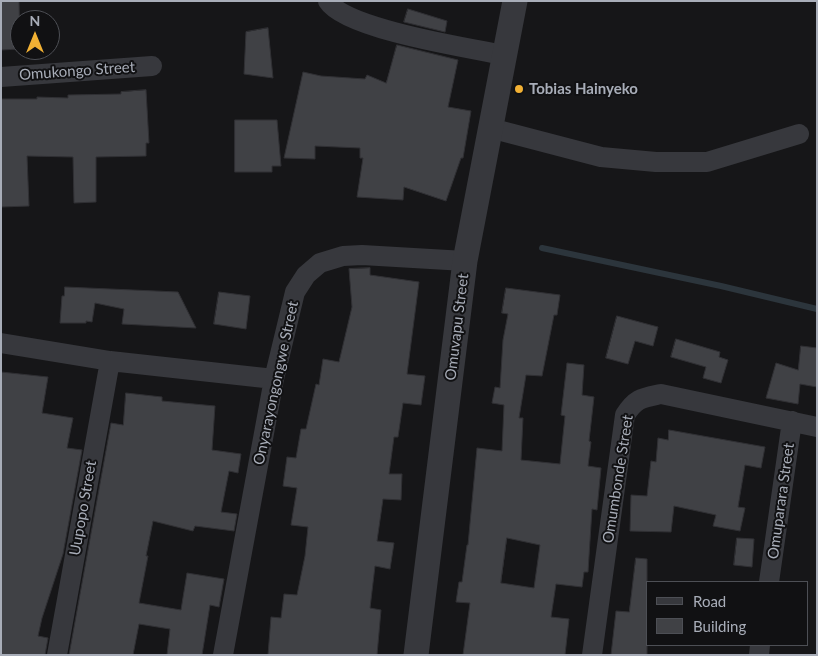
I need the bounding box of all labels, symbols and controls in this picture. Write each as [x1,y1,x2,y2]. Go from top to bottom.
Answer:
north arrow [10,10,60,60]
text: N [30,12,40,29]
street label: Omukongo Street [18,58,136,84]
place label: Tobias Hainyeko [529,80,638,98]
marker: Tobias Hainyeko [513,83,525,95]
street label: Omuvapu Street [442,272,472,382]
street label: Onyarayongongwe Street [250,299,302,467]
street label: Omumbonde Street [599,413,637,545]
street label: Omuparara Street [764,442,798,560]
street label: Uupopo Street [66,459,100,557]
legend [646,581,808,646]
text: Road [693,592,726,610]
text: Building [693,617,746,635]

